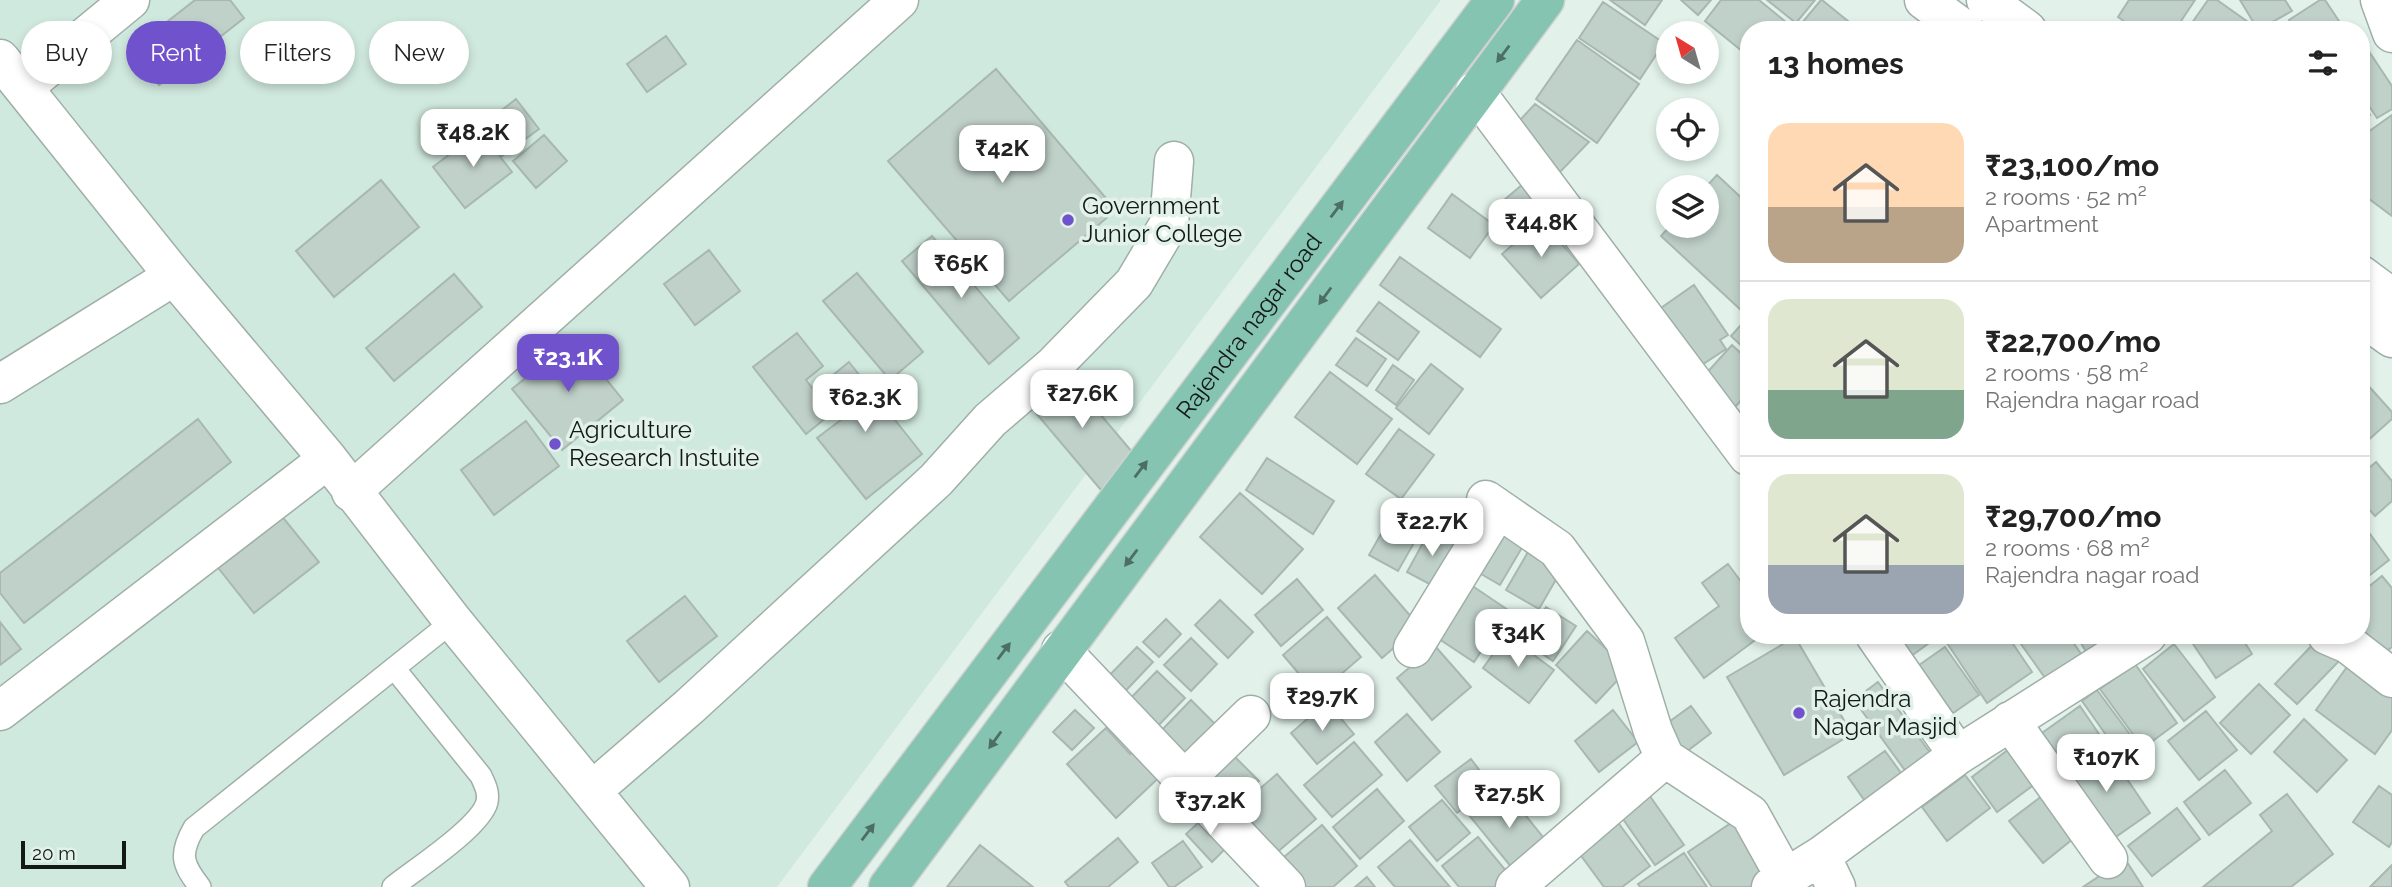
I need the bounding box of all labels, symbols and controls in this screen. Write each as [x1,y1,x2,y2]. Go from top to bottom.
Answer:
chip: Buy [21,21,112,84]
chip: Rent [126,21,226,84]
chip: Filters [240,21,355,84]
chip: New [369,21,469,84]
north arrow [1656,21,1718,84]
map controls [1656,21,1719,238]
icon: filters [2304,44,2342,82]
one-way arrow [1496,45,1511,63]
text: 13 homes [1768,46,1904,81]
button: locate [1656,98,1719,161]
pin: ₹48.2K [416,110,530,169]
text: ₹48.2K [437,118,509,145]
pin: ₹42K [961,125,1043,185]
text: ₹42K [975,134,1029,161]
text: ₹23,100/mo [1985,148,2159,183]
icon: home [1824,151,1908,235]
button: layers [1656,175,1719,238]
text: 2 rooms · 52 m² [1985,183,2147,210]
place label: Government Junior College [1082,191,1242,248]
one-way arrow [1330,200,1344,218]
pin: ₹44.8K [1484,200,1598,259]
text: ₹44.8K [1504,208,1578,235]
text: Apartment [1985,210,2099,237]
marker: Government Junior College [1060,212,1076,228]
street label: Rajendra nagar road [1170,228,1328,424]
pin: ₹65K [920,240,1002,300]
text: ₹65K [934,249,988,276]
one-way arrow [1317,287,1332,305]
text: ₹22,700/mo [1985,324,2161,359]
icon: home [1824,327,1908,411]
pin: ₹23.1K [511,334,625,394]
text: ₹23.1K [533,343,603,370]
text: 2 rooms · 58 m² [1985,359,2148,386]
pin: ₹27.6K [1025,370,1139,430]
pin: ₹62.3K [808,374,922,434]
text: ₹27.6K [1046,379,1118,406]
text: ₹62.3K [829,383,901,410]
text: Rajendra nagar road [1985,386,2200,413]
place label: Agriculture Research Instuite [569,415,759,472]
marker: Agriculture Research Instuite [547,436,563,452]
one-way arrow [1134,460,1148,478]
pin: ₹22.7K [1375,498,1489,558]
text: ₹29,700/mo [1985,499,2161,534]
icon: home [1824,502,1908,586]
text: ₹22.7K [1396,507,1468,534]
text: 2 rooms · 68 m² [1985,534,2150,561]
one-way arrow [1123,548,1138,566]
text: Rajendra nagar road [1985,561,2200,588]
pin: ₹34K [1477,610,1559,669]
text: ₹34K [1491,618,1545,645]
one-way arrow [997,642,1011,660]
pin: ₹29.7K [1265,674,1379,733]
text: ₹29.7K [1286,682,1358,709]
place label: Rajendra Nagar Masjid [1813,684,1958,741]
marker: Rajendra Nagar Masjid [1791,705,1807,721]
one-way arrow [988,731,1002,750]
pin: ₹107K [2057,734,2155,794]
text: ₹107K [2073,743,2139,770]
pin: ₹27.5K [1452,770,1566,830]
pin: ₹37.2K [1153,778,1267,837]
text: ₹27.5K [1474,779,1544,806]
text: ₹37.2K [1175,786,1245,813]
one-way arrow [860,824,875,842]
scale bar [21,838,126,870]
text: 20 m [32,842,76,864]

